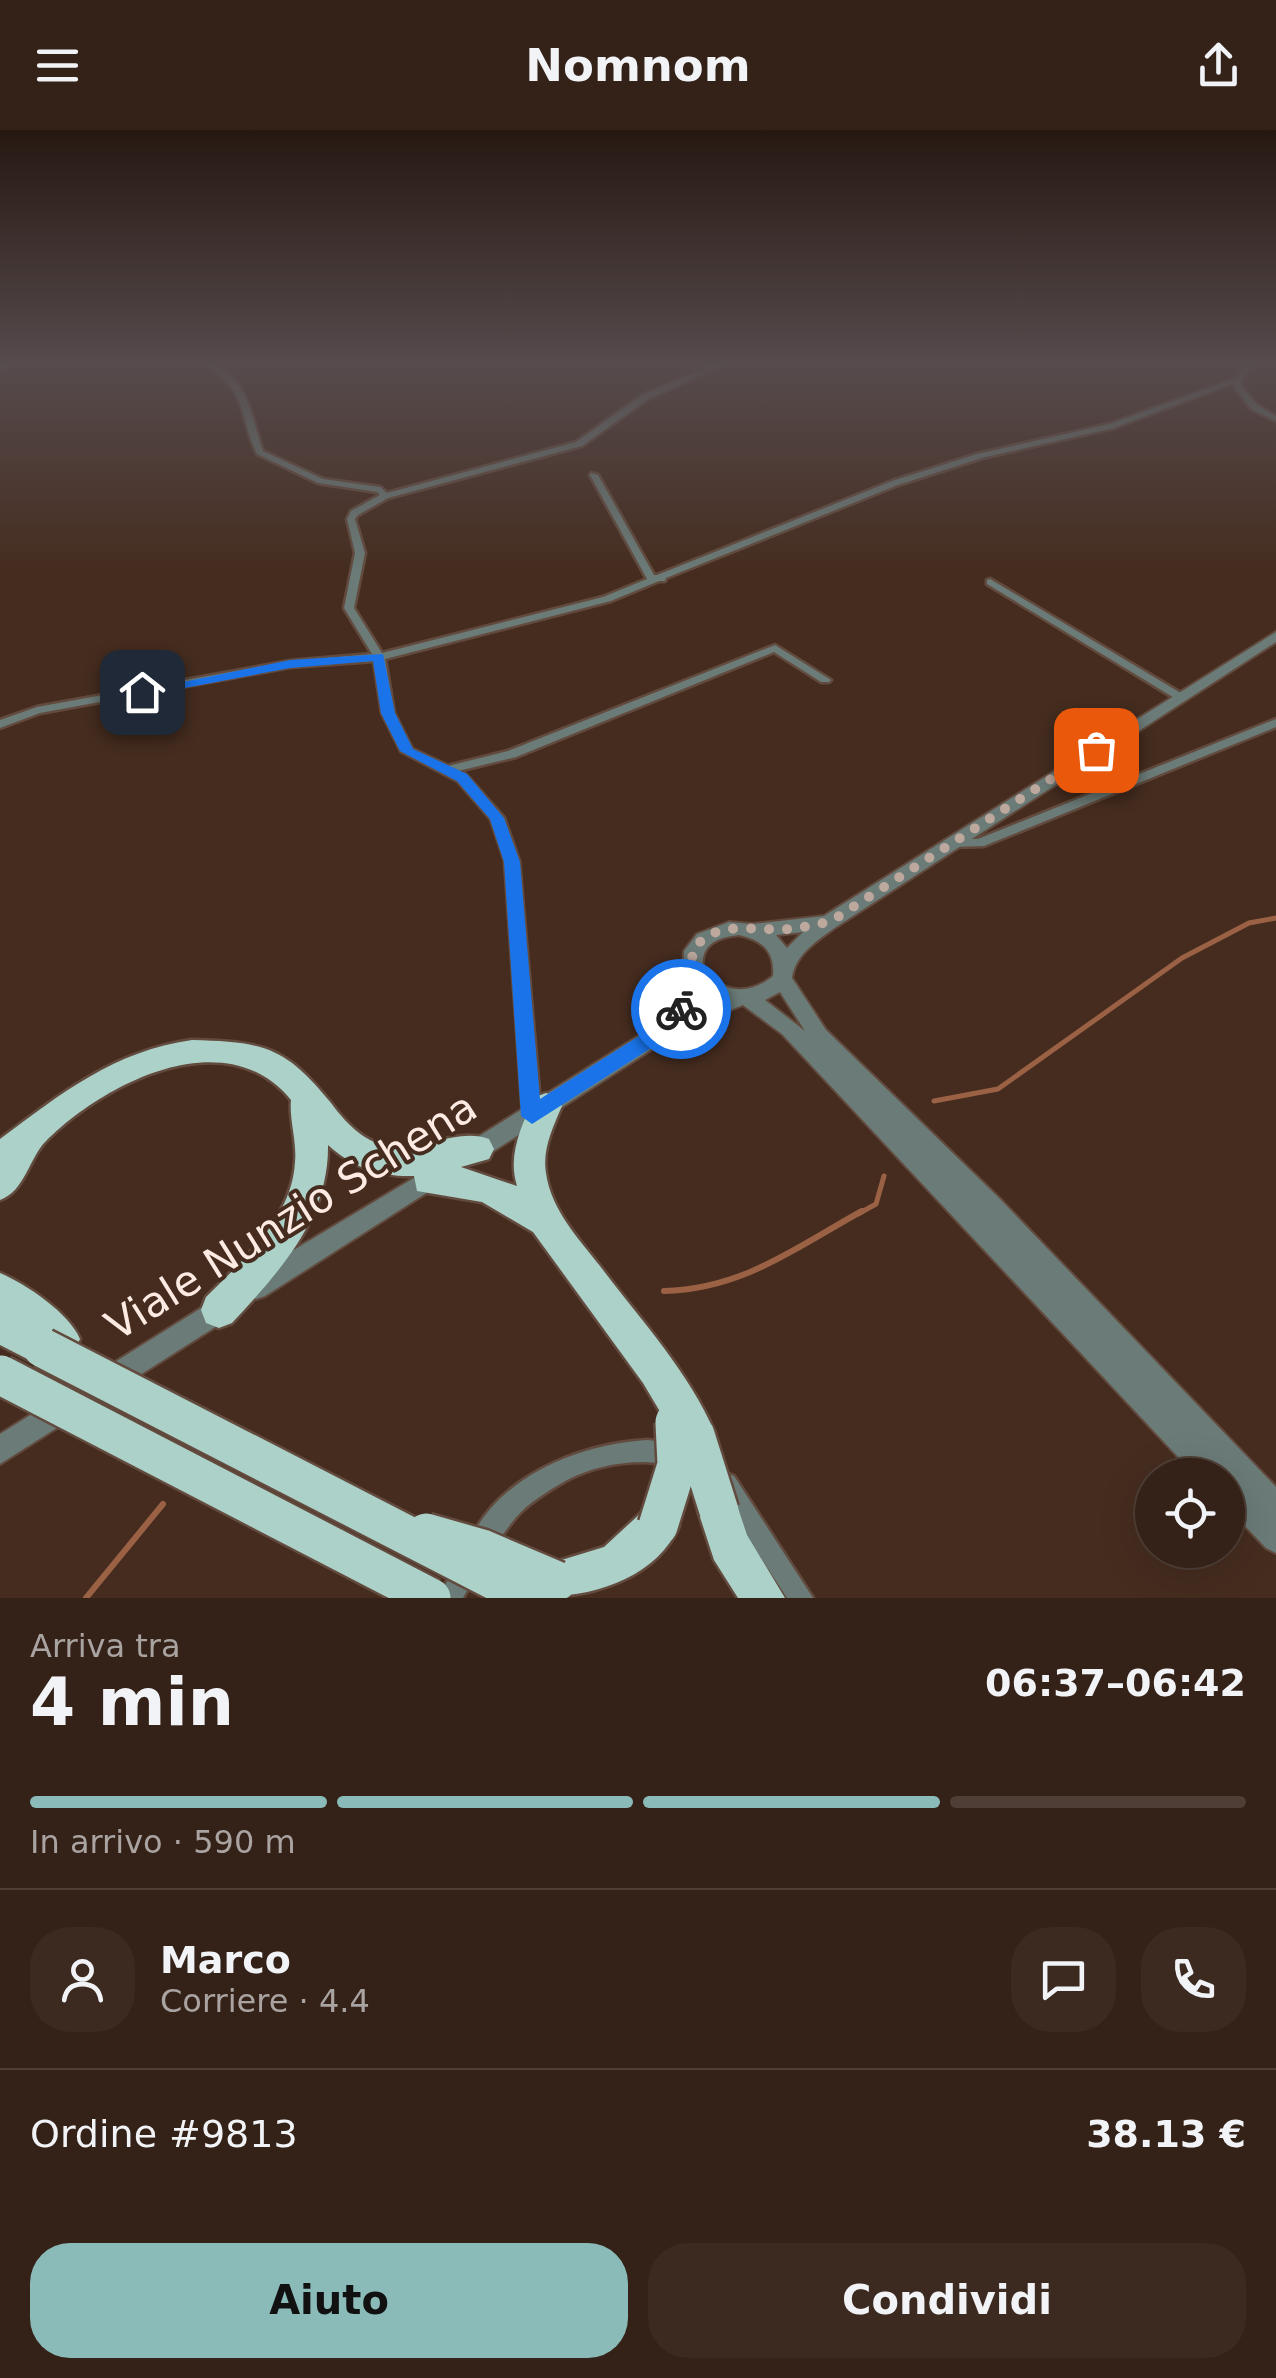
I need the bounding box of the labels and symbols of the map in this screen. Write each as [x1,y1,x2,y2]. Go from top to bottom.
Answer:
pin [100,650,185,735]
pin [1054,708,1139,793]
courier [631,959,731,1059]
street label: Viale Nunzio Schena [97,1082,485,1350]

